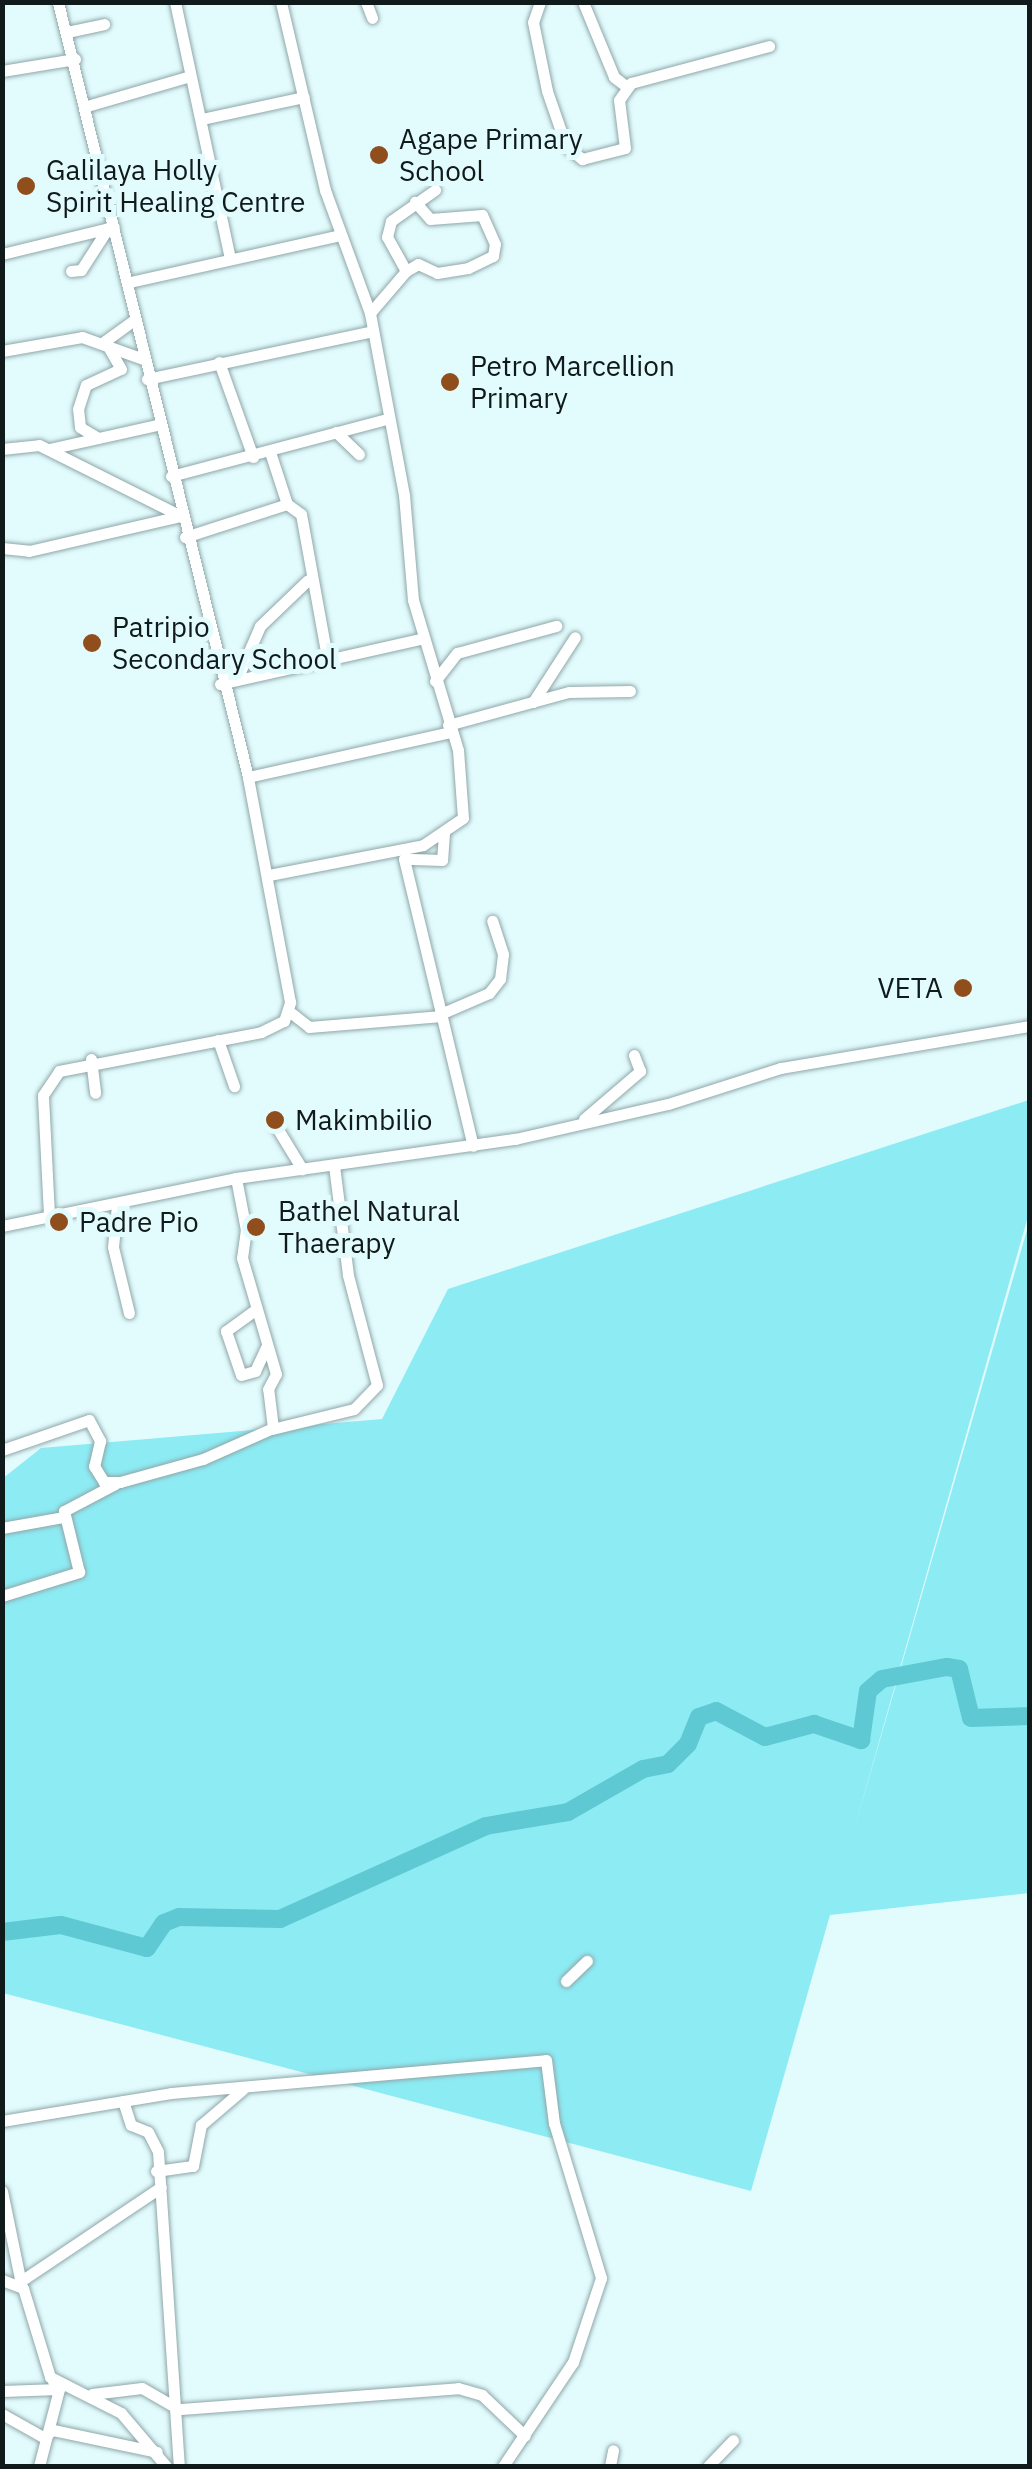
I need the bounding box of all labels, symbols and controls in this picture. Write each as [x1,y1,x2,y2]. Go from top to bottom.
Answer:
place label: Agape Primary School [399,122,583,188]
marker: Agape Primary School [368,144,390,166]
place label: Galilaya Holly Spirit Healing Centre [46,153,305,219]
marker: Galilaya Holly Spirit Healing Centre [15,175,37,197]
place label: Petro Marcellion Primary [470,349,675,415]
marker: Petro Marcellion Primary [439,371,461,393]
place label: Patripio Secondary School [112,610,337,676]
marker: Patripio Secondary School [81,632,103,654]
place label: VETA [877,971,943,1005]
marker: VETA [952,977,974,999]
place label: Makimbilio [295,1103,432,1137]
marker: Makimbilio [264,1109,286,1131]
place label: Bathel Natural Thaerapy [278,1194,460,1260]
place label: Padre Pio [79,1205,199,1239]
marker: Padre Pio [48,1211,70,1233]
marker: Bathel Natural Thaerapy [243,1214,269,1240]

